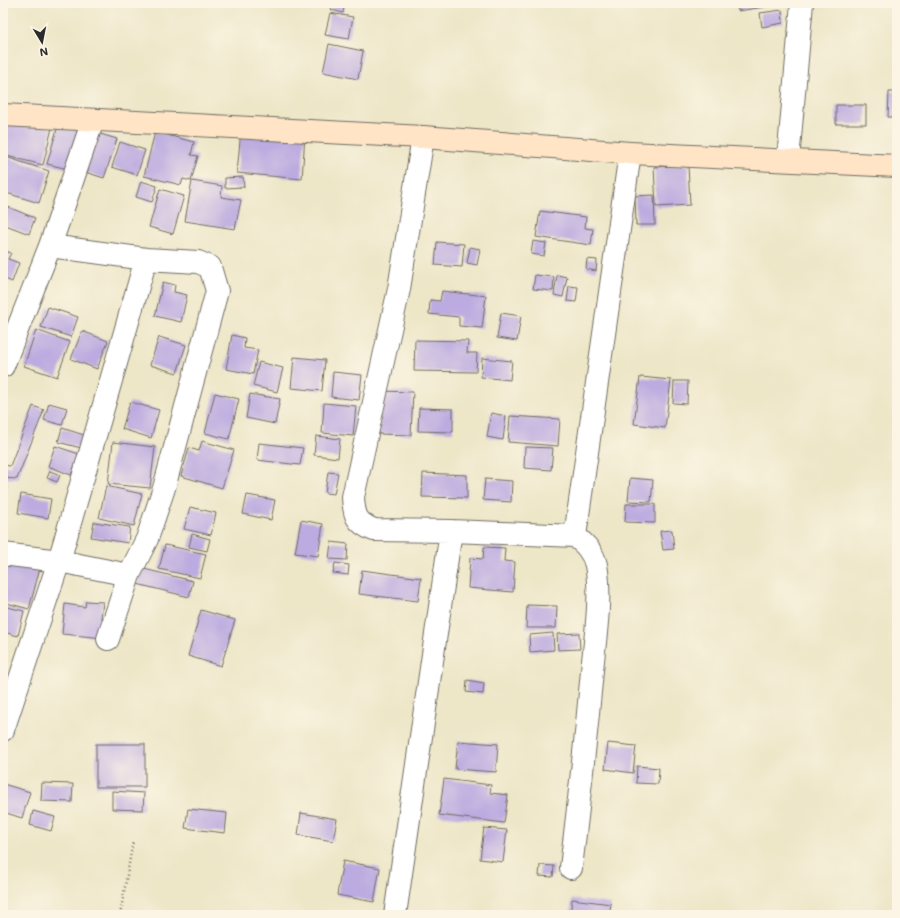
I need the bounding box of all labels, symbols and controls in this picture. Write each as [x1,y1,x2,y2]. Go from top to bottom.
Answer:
north arrow [22,22,62,62]
text: N [38,44,49,60]

